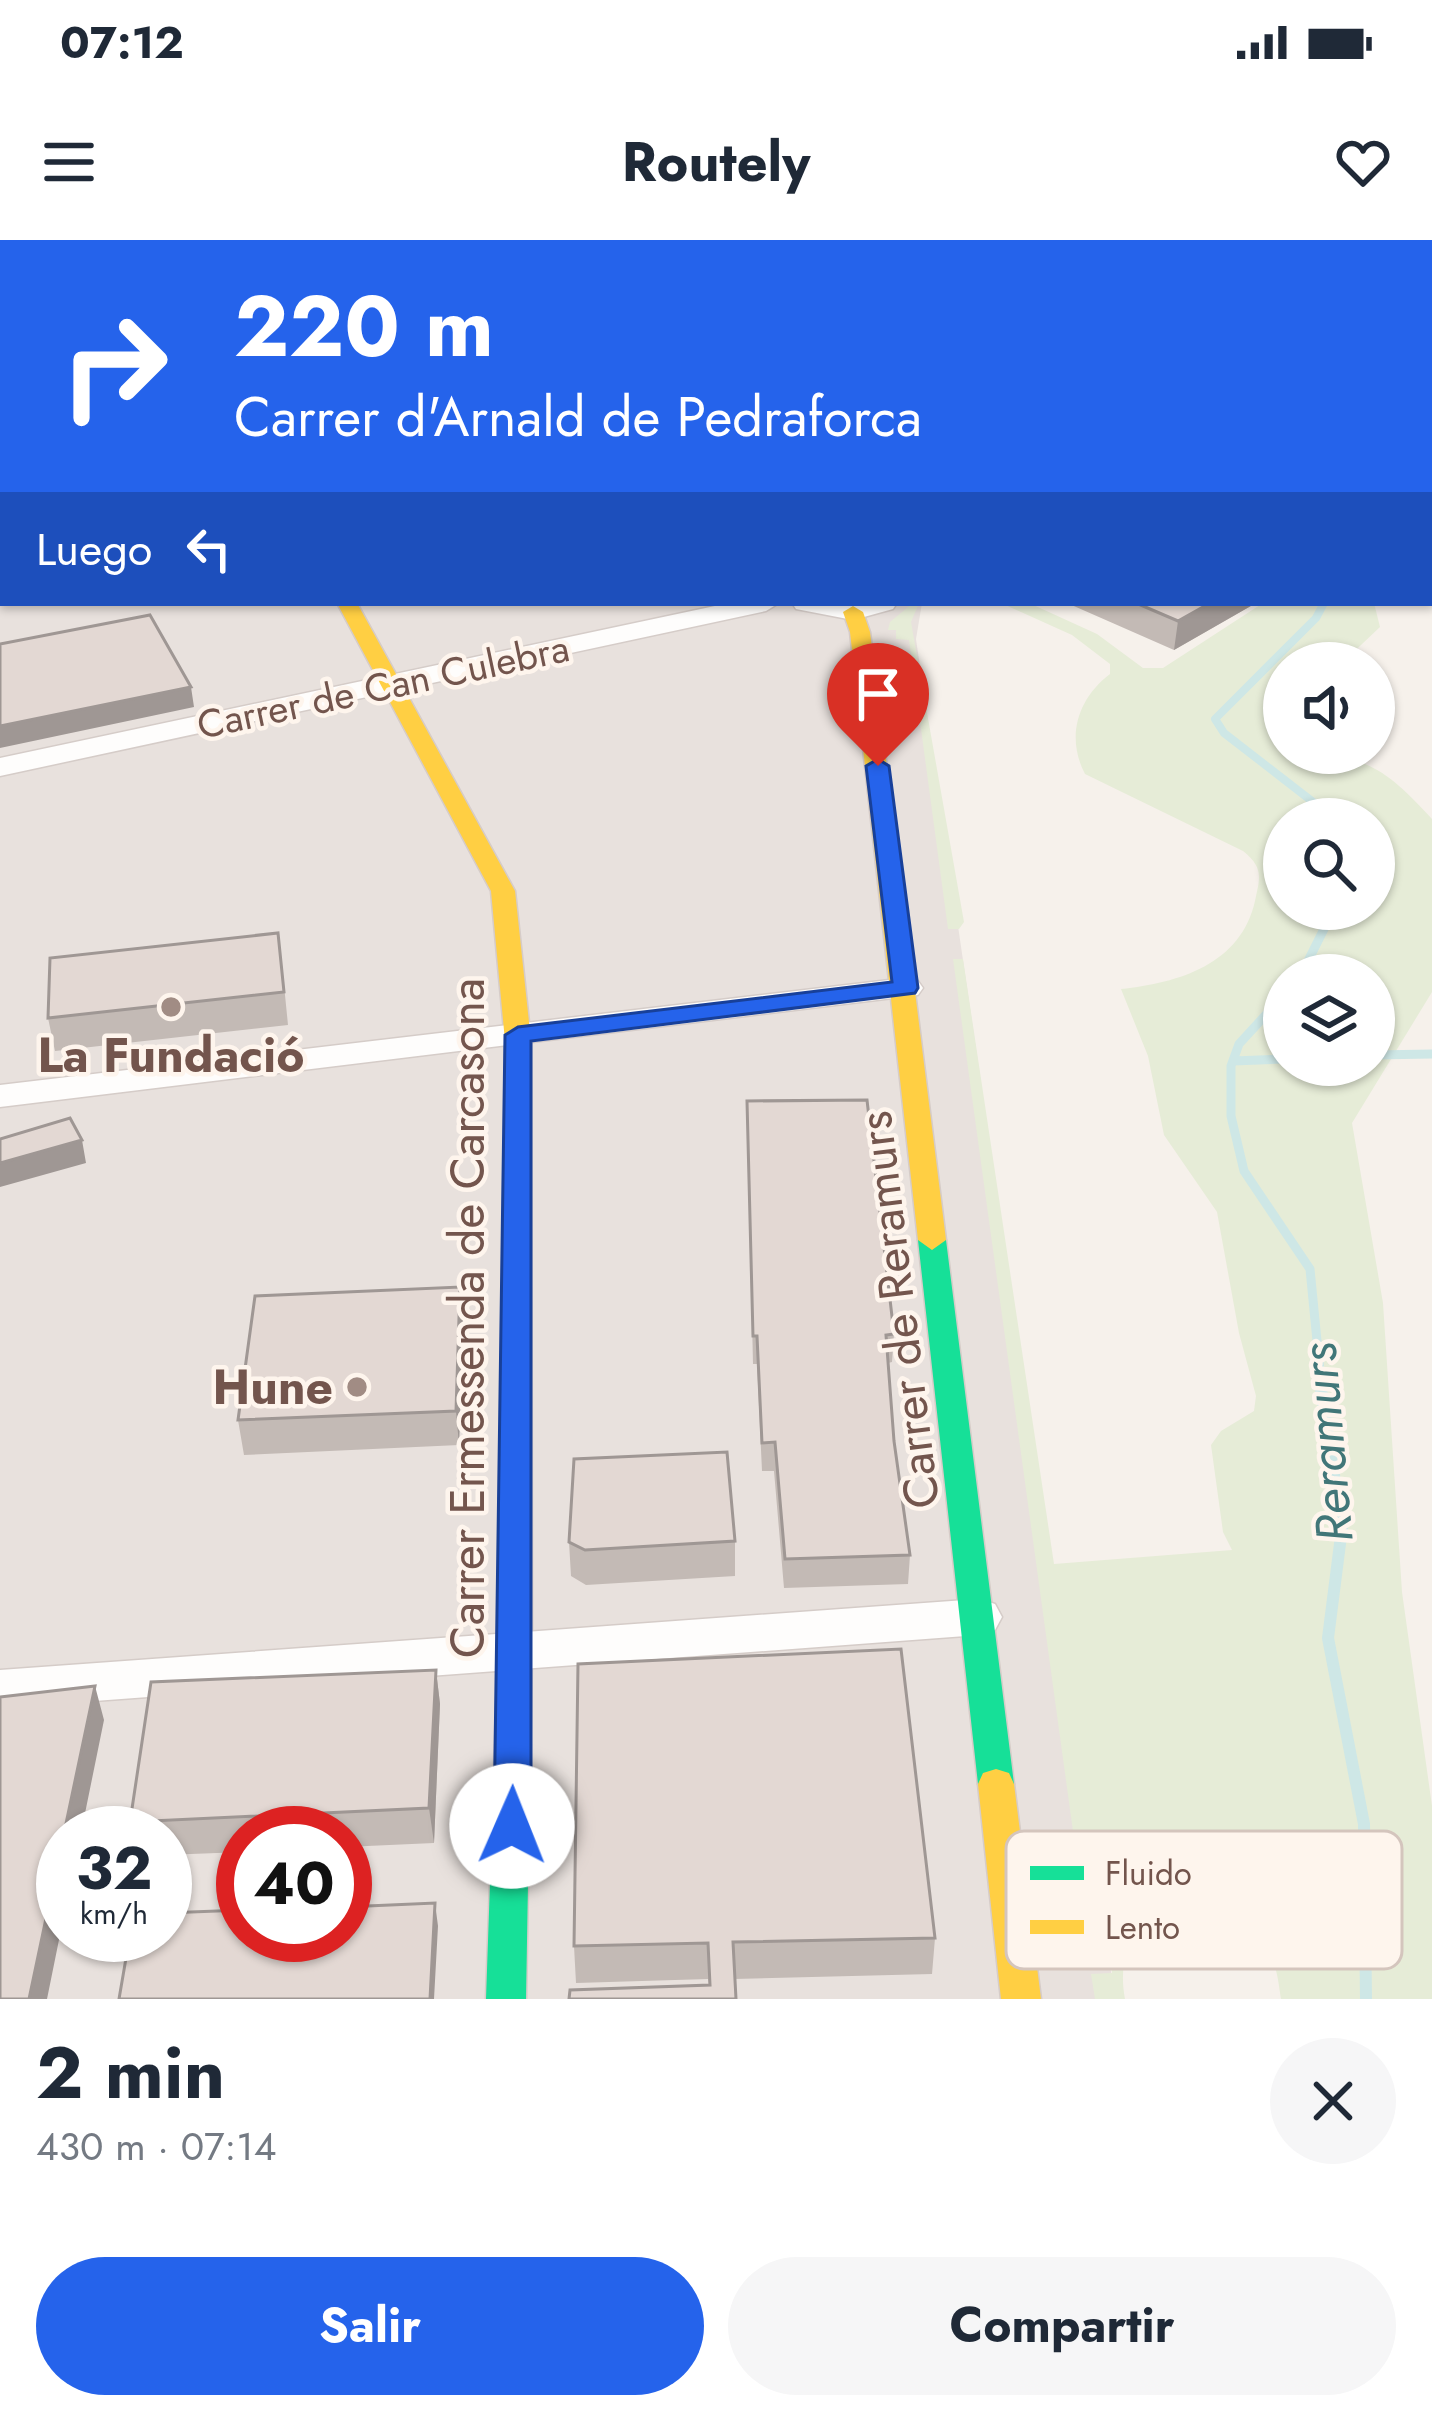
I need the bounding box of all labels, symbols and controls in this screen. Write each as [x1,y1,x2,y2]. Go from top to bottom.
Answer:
text: 07:12 [60,10,184,75]
text: Routely [622,123,810,201]
icon: menu [36,129,102,195]
icon: heart [1330,129,1396,195]
text: 220 m [234,266,494,388]
icon: right [36,288,192,444]
text: Carrer d'Arnald de Pedraforca [234,378,922,456]
icon: left [176,516,242,582]
text: Luego [36,517,152,582]
street label: Carrer de Can Culebra [192,619,574,754]
map controls [1263,642,1395,1086]
button: sound [1263,642,1395,774]
pin [827,643,929,766]
icon: arrive [845,661,911,727]
button: search [1263,798,1395,930]
button: layers [1263,954,1395,1086]
street label: Carrer Ermessenda de Carcasona [433,978,502,1658]
marker: La Fundació [158,994,184,1020]
place label: La Fundació [37,1021,305,1090]
street label: Carrer de Reramurs [840,1107,957,1513]
water label: Reramurs [1280,1339,1372,1546]
place label: Hune [213,1353,333,1422]
marker: Hune [344,1374,370,1400]
position arrow [449,1763,575,1889]
speed limit sign: 40 [216,1806,372,1962]
text: 32 [76,1825,152,1912]
legend [1006,1831,1402,1969]
text: Fluido [1105,1850,1192,1897]
text: km/h [80,1892,148,1935]
text: Lento [1105,1904,1180,1951]
text: 2 min [36,2021,225,2125]
button: close [1270,2038,1396,2164]
text: 430 m · 07:14 [36,2118,277,2175]
button: Salir [36,2257,704,2395]
button: Compartir [728,2257,1396,2395]

